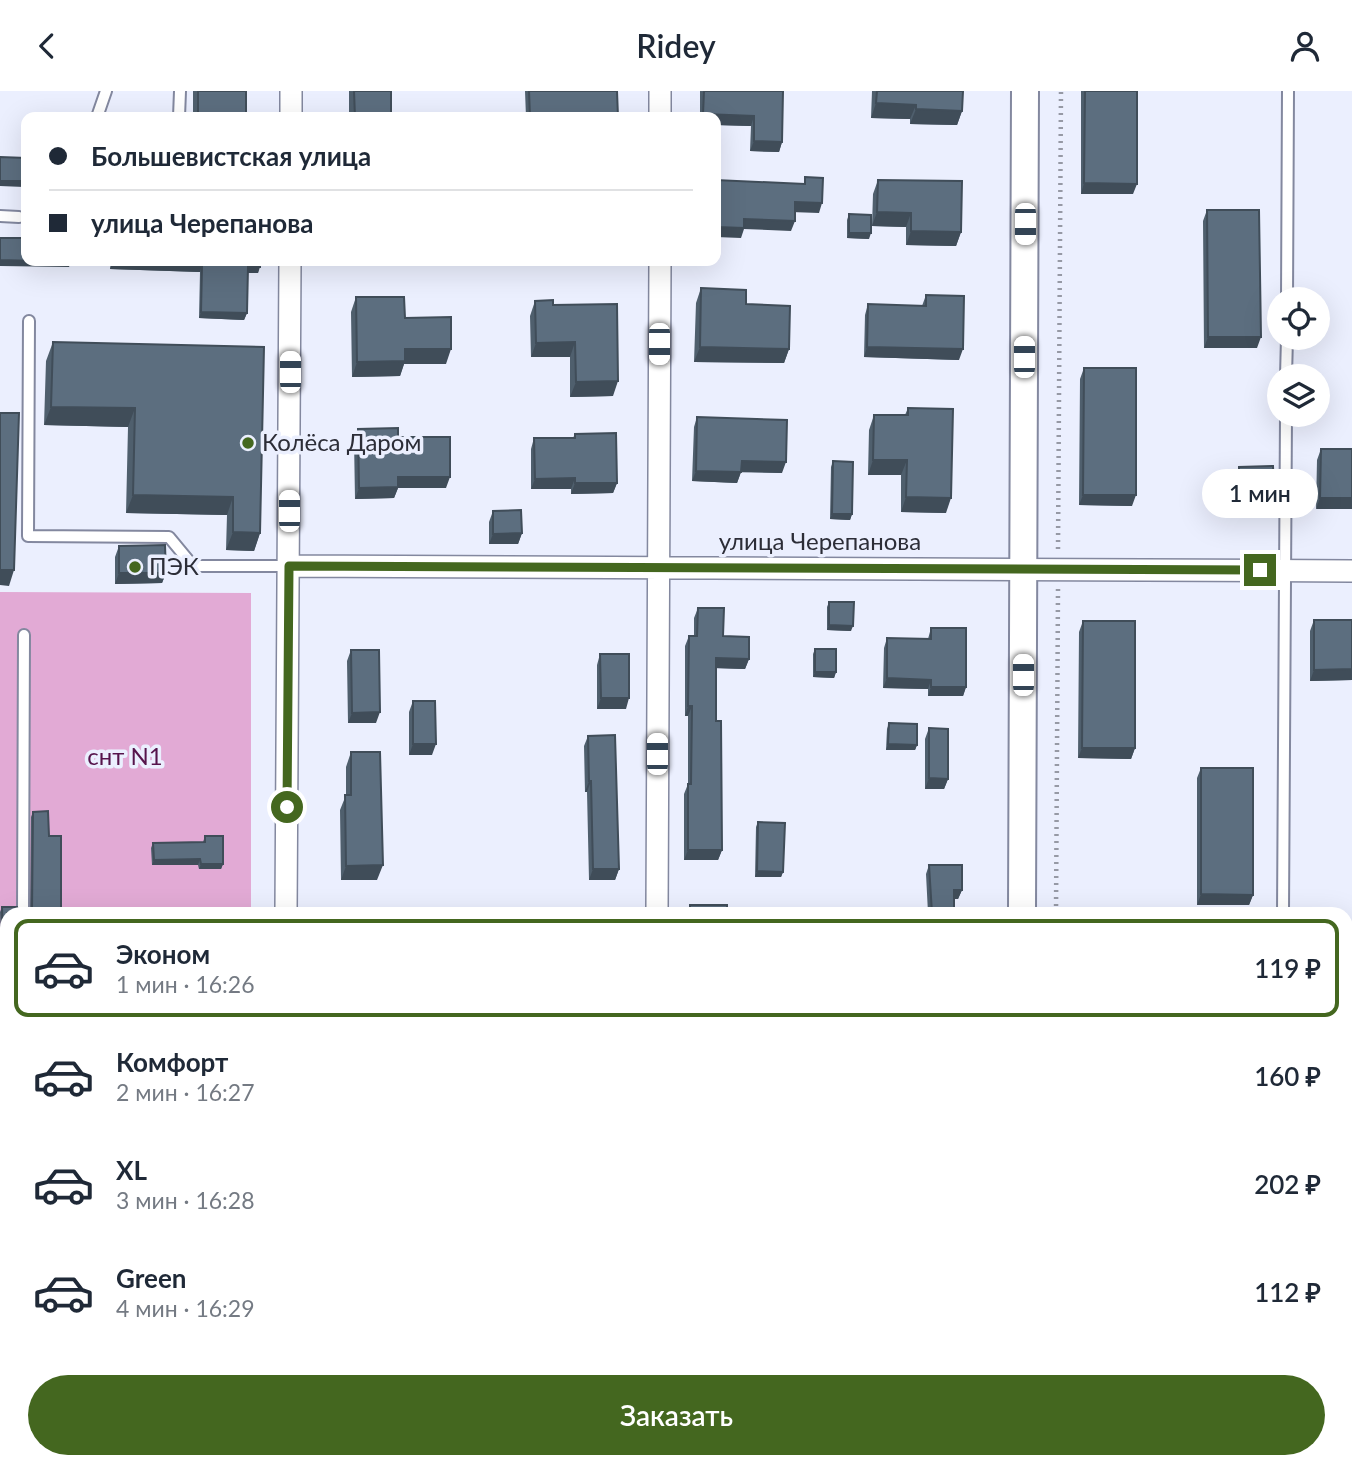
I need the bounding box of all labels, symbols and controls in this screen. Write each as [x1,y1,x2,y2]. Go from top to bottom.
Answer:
text: Ridey [636,26,716,65]
icon: back [28,27,66,65]
icon: person [1286,27,1324,65]
text: Большевистская улица [91,140,371,172]
car [1015,203,1036,245]
text: улица Черепанова [91,207,313,239]
map controls [1267,287,1330,427]
button: locate [1267,287,1330,350]
car [649,323,670,365]
car [1014,336,1035,378]
car [280,351,301,393]
button: layers [1267,364,1330,427]
place label: Колёса Даром [262,427,421,456]
marker: Колёса Даром [240,435,256,451]
callout: 1 мин [1202,469,1318,517]
text: 1 мин [1229,479,1291,507]
car [279,490,300,532]
street label: улица Черепанова [719,526,921,555]
place label: ПЭК [149,551,199,580]
route end [1244,554,1276,586]
marker: ПЭК [127,559,143,575]
car [1013,654,1034,696]
car [647,733,668,775]
park label: снт N1 [87,741,163,770]
route start [271,791,303,823]
icon: car [32,937,95,1000]
text: Эконом [116,938,210,970]
text: 119 ₽ [1254,952,1321,984]
text: 1 мин · 16:26 [116,970,255,998]
icon: car [32,1045,95,1108]
text: Комфорт [116,1046,228,1078]
text: 160 ₽ [1254,1060,1321,1092]
text: 2 мин · 16:27 [116,1078,255,1106]
icon: car [32,1153,95,1216]
text: XL [116,1154,147,1186]
text: 202 ₽ [1254,1168,1321,1200]
text: 3 мин · 16:28 [116,1186,255,1214]
icon: car [32,1261,95,1324]
text: Green [116,1262,186,1294]
text: 112 ₽ [1254,1276,1321,1308]
text: 4 мин · 16:29 [116,1294,255,1322]
button: Заказать [28,1375,1325,1455]

